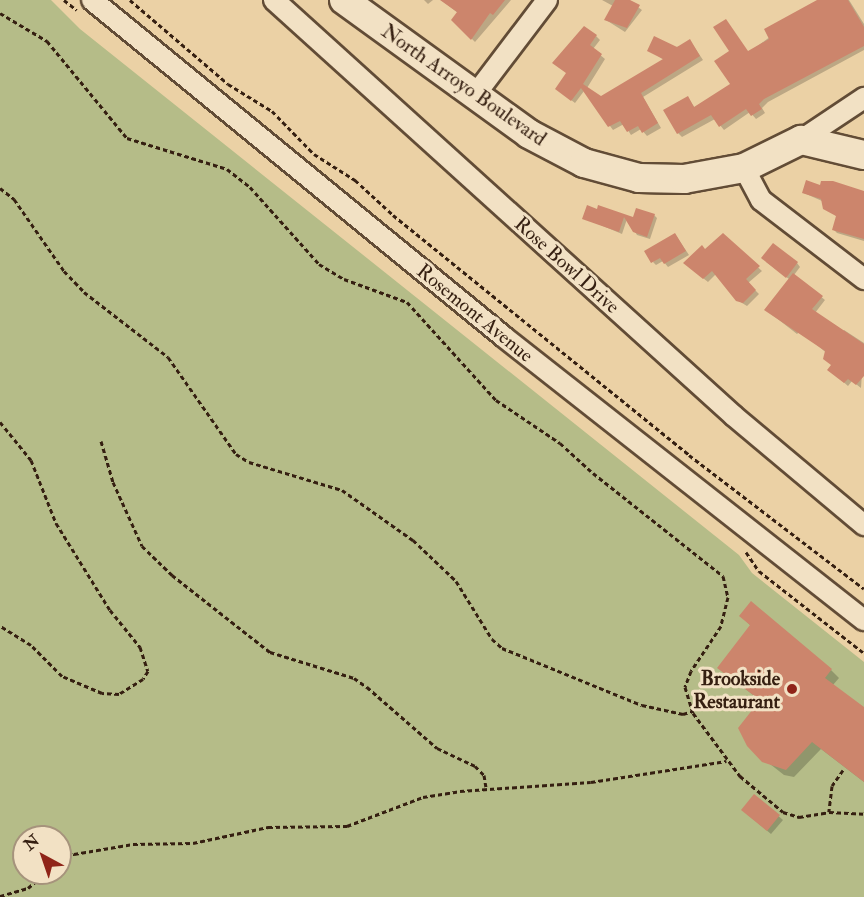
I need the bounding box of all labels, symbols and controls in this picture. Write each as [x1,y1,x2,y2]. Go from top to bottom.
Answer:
street label: North Arroyo Boulevard [377,19,551,151]
street label: Rose Bowl Drive [509,212,625,318]
street label: Rosemont Avenue [412,259,538,367]
place label: Brookside Restaurant [693,666,780,713]
marker: Brookside Restaurant [785,682,799,696]
north arrow [12,825,72,885]
text: N [20,830,44,855]

